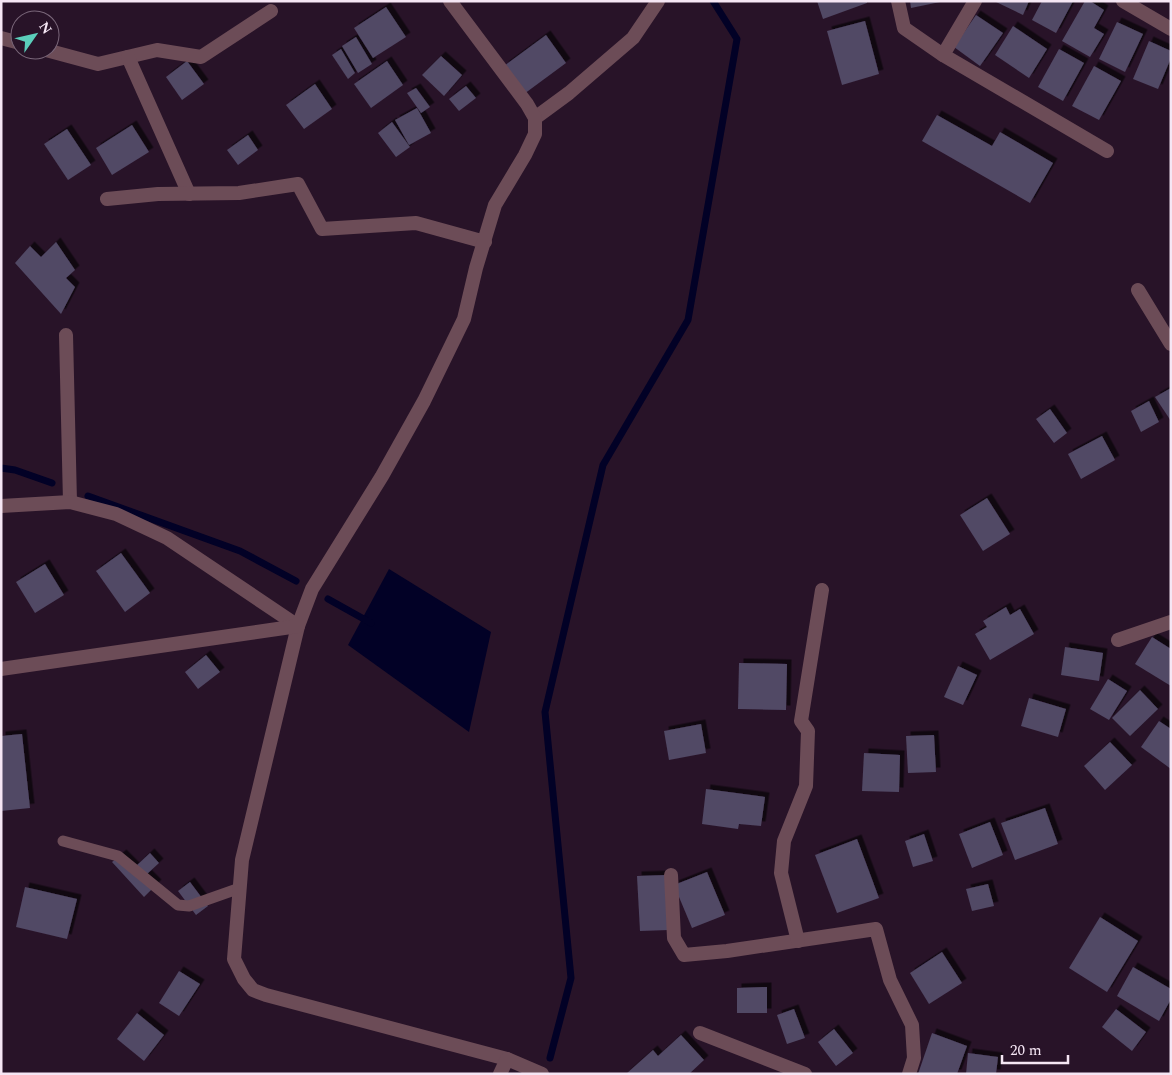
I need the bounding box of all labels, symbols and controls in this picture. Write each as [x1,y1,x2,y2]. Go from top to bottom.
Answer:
north arrow [10,10,60,60]
text: N [33,17,57,39]
scale bar [1002,1032,1068,1064]
text: 20 m [1010,1039,1042,1062]

